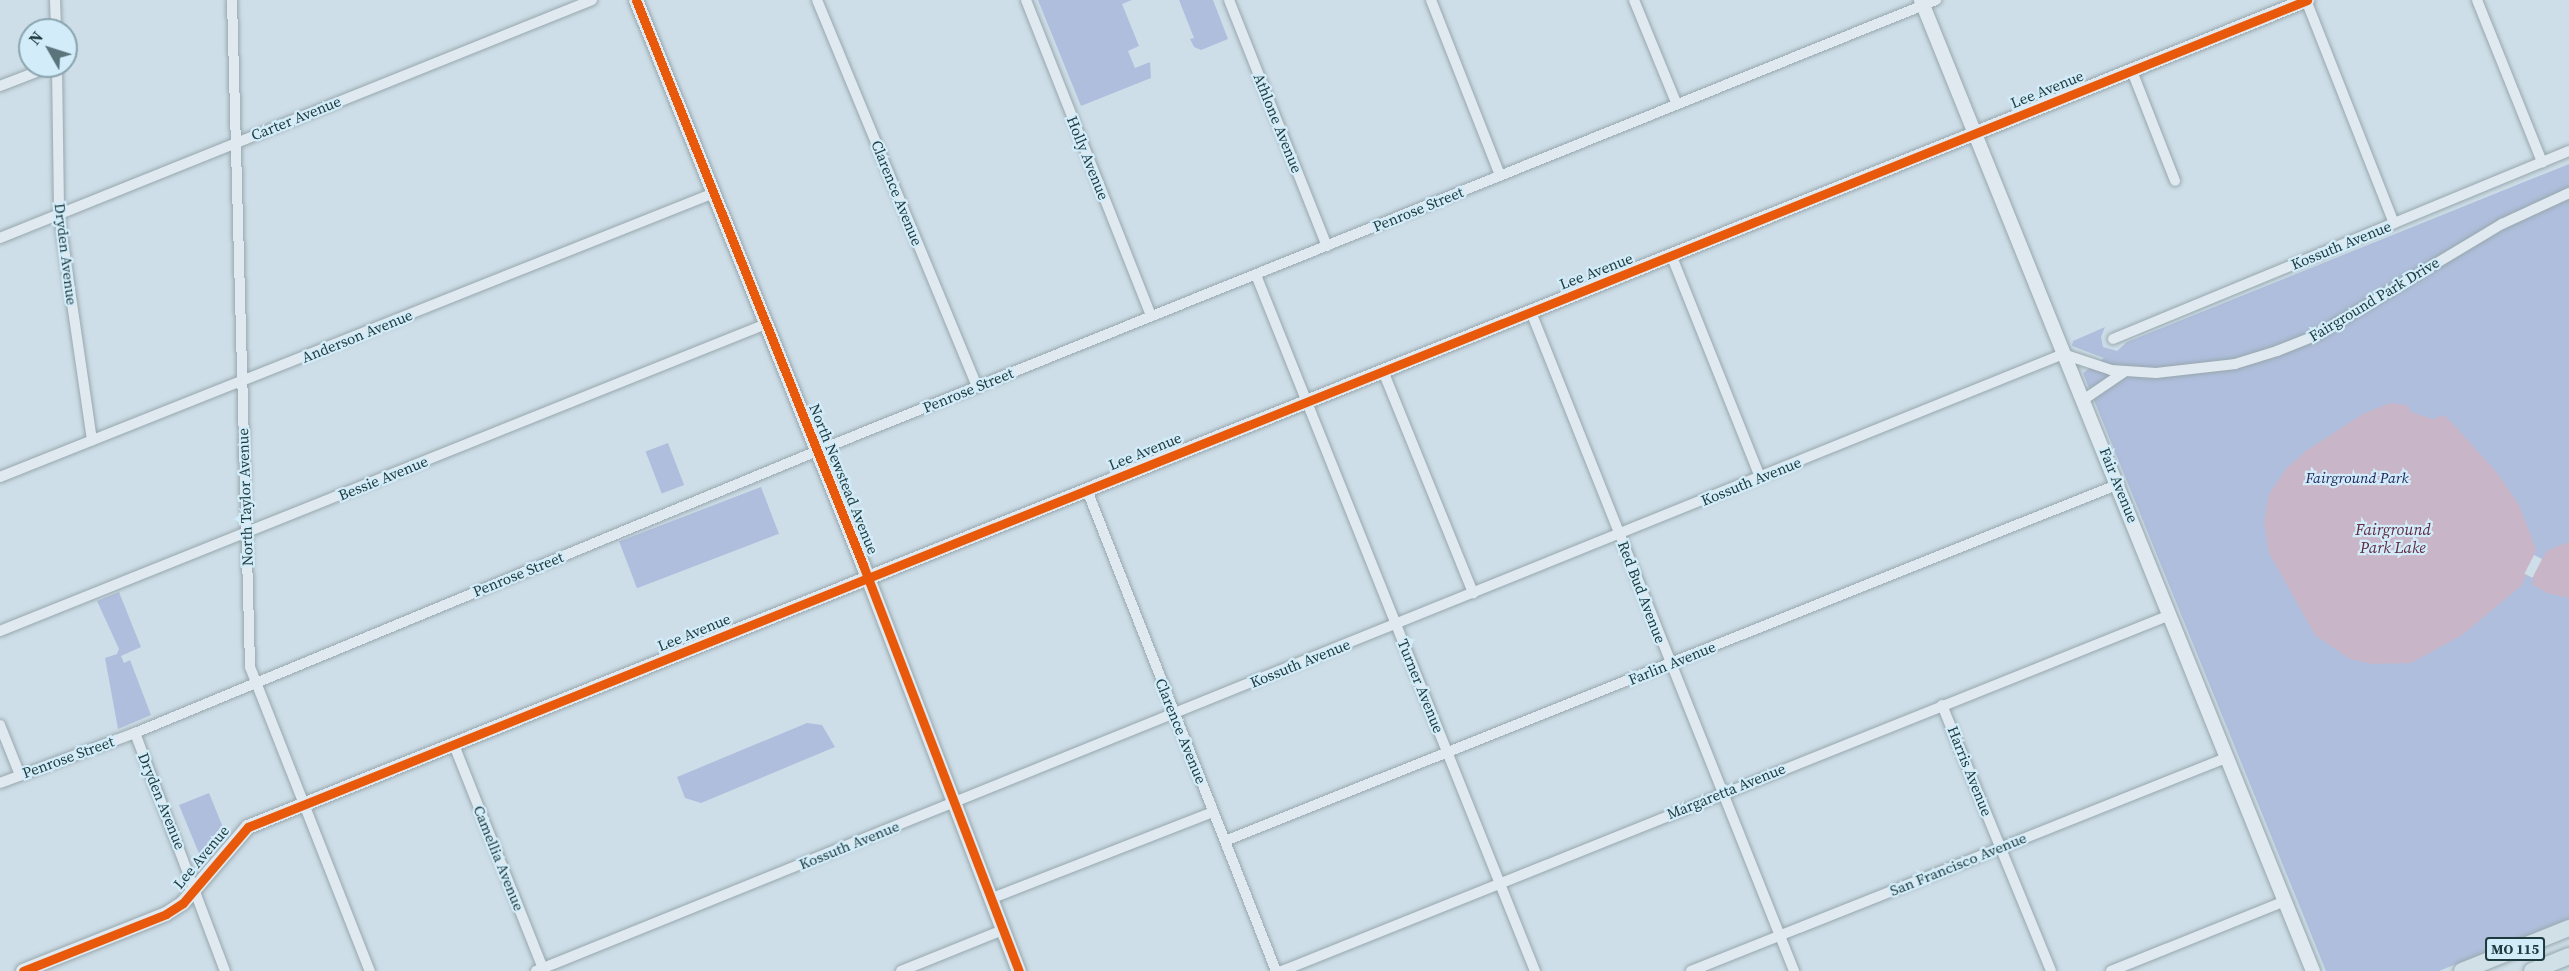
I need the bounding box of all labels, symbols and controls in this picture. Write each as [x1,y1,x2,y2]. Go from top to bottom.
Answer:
north arrow [18,18,78,78]
text: N [23,26,48,49]
street label: Lee Avenue [2008,66,2086,112]
street label: Athlone Avenue [1250,71,1306,175]
street label: Carter Avenue [248,92,344,144]
street label: Holly Avenue [1063,113,1113,203]
street label: Clarence Avenue [868,138,926,248]
street label: Penrose Street [1370,183,1466,235]
street label: Dryden Avenue [51,202,81,306]
street label: Kossuth Avenue [2288,217,2394,273]
street label: Lee Avenue [1557,249,1635,293]
street label: Fairground Park Drive [2306,253,2442,345]
street label: Anderson Avenue [299,306,415,366]
street label: Penrose Street [920,364,1016,416]
street label: North Newstead Avenue [806,401,882,557]
street label: North Taylor Avenue [234,428,256,566]
street label: Lee Avenue [1106,428,1184,474]
street label: Fair Avenue [2096,445,2142,525]
street label: Bessie Avenue [336,452,430,504]
street label: Kossuth Avenue [1698,453,1804,509]
park label: Fairground Park [2305,469,2409,487]
water label: Fairground Park Lake [2355,519,2431,557]
street label: Red Bud Avenue [1614,538,1670,646]
street label: Penrose Street [470,548,566,600]
street label: Lee Avenue [655,609,733,655]
street label: Kossuth Avenue [1247,635,1353,691]
street label: Turner Avenue [1394,636,1448,736]
street label: Farlin Avenue [1626,637,1718,689]
street label: Clarence Avenue [1152,676,1210,786]
street label: Harris Avenue [1944,723,1996,819]
street label: Penrose Street [20,732,116,782]
street label: Dryden Avenue [134,750,190,852]
street label: Margaretta Avenue [1664,759,1788,823]
street label: Camellia Avenue [470,803,528,913]
street label: Kossuth Avenue [796,817,902,873]
street label: Lee Avenue [169,822,233,892]
street label: San Francisco Avenue [1887,828,2029,900]
road number: MO 115 [2485,938,2545,960]

